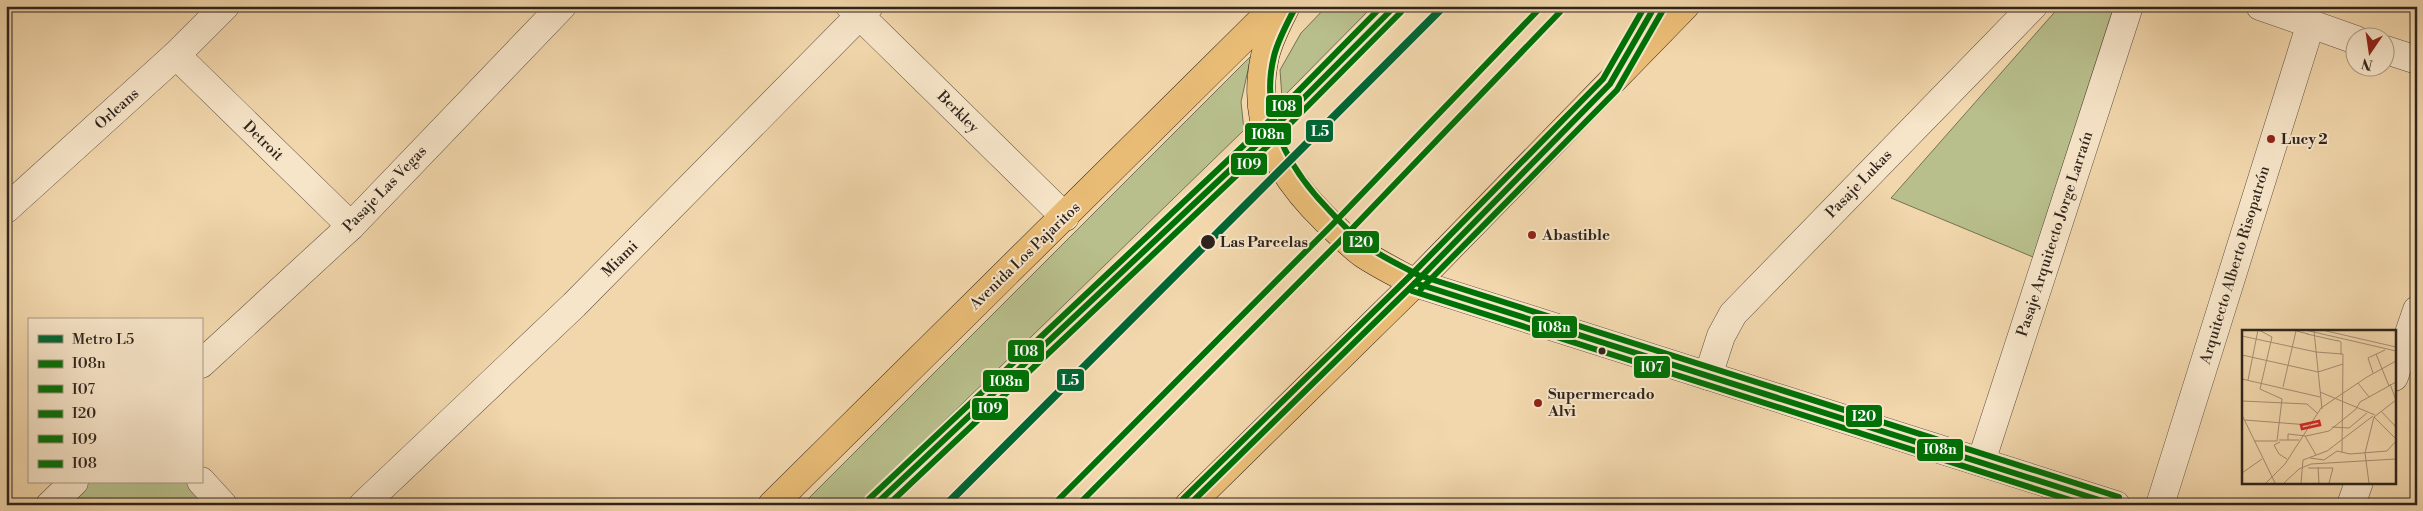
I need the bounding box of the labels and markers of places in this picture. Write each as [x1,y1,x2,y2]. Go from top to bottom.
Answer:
place label: Lucy 2 [2281,130,2328,149]
marker: Lucy 2 [2265,133,2277,145]
place label: Abastible [1541,226,1610,245]
marker: Abastible [1526,229,1538,241]
marker: Las Parcelas [1199,233,1217,251]
place label: Las Parcelas [1220,233,1308,252]
unlabelled marker [1597,346,1607,356]
place label: Supermercado Alvi [1547,385,1655,421]
marker: Supermercado Alvi [1532,397,1544,409]

